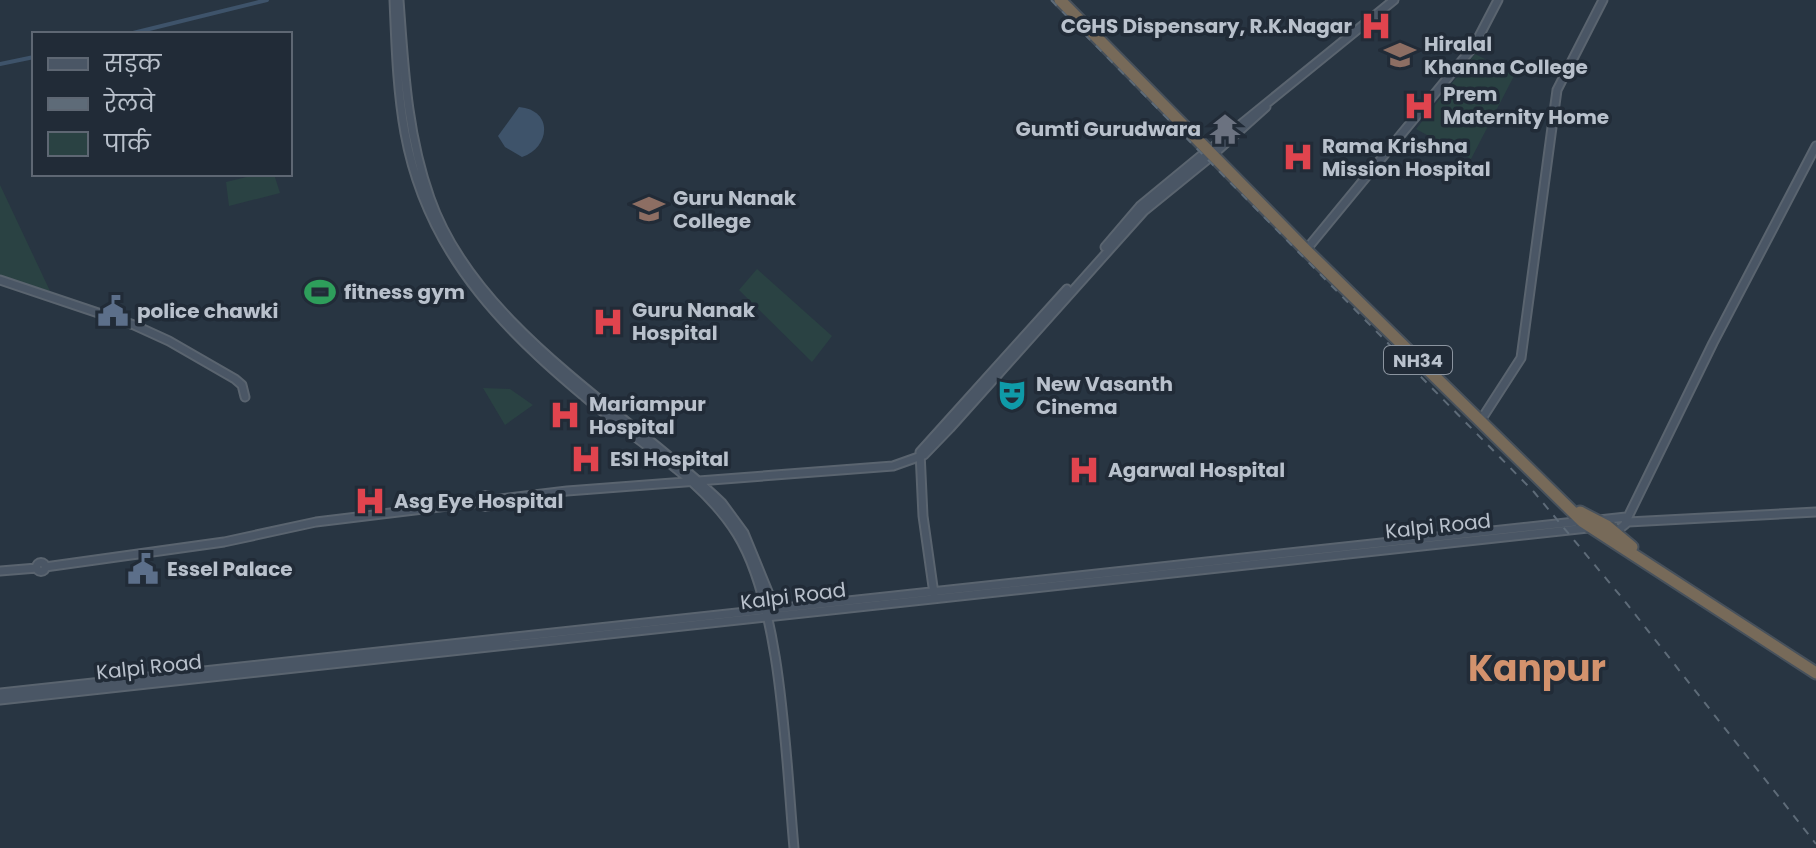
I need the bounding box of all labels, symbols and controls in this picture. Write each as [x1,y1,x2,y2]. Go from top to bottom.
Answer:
hospital icon: CGHS Dispensary, R.K.Nagar [1359,9,1393,43]
place label: CGHS Dispensary, R.K.Nagar [1061,12,1352,40]
place label: Hiralal Khanna College [1424,30,1588,81]
legend [32,32,292,176]
school or university icon: Hiralal Khanna College [1383,38,1417,72]
text: सड़क [103,47,162,80]
place label: Prem Maternity Home [1443,80,1609,131]
text: रेलवे [103,87,156,120]
hospital icon: Prem Maternity Home [1402,89,1436,123]
temple icon: Gumti Gurudwara [1208,112,1242,146]
place label: Gumti Gurudwara [1015,115,1201,143]
text: पार्क [103,127,152,160]
place label: Rama Krishna Mission Hospital [1322,132,1491,183]
hospital icon: Rama Krishna Mission Hospital [1281,140,1315,174]
place label: Guru Nanak College [673,184,797,235]
school or university icon: Guru Nanak College [632,192,666,226]
sports icon: fitness gym [303,275,337,309]
place label: fitness gym [344,278,465,306]
public building icon: police chawki [96,294,130,328]
place label: Guru Nanak Hospital [632,296,756,347]
place label: police chawki [137,297,279,325]
hospital icon: Guru Nanak Hospital [591,305,625,339]
road number: NH34 [1384,346,1452,374]
place label: New Vasanth Cinema [1036,370,1173,421]
theatre icon: New Vasanth Cinema [995,378,1029,412]
place label: Mariampur Hospital [589,390,706,441]
hospital icon: Mariampur Hospital [548,398,582,432]
hospital icon: ESI Hospital [569,442,603,476]
place label: ESI Hospital [610,445,729,473]
hospital icon: Agarwal Hospital [1067,453,1101,487]
place label: Agarwal Hospital [1108,456,1285,484]
hospital icon: Asg Eye Hospital [353,484,387,518]
place label: Asg Eye Hospital [394,487,563,515]
street label: Kalpi Road [1384,507,1492,545]
public building icon: Essel Palace [126,552,160,586]
place label: Essel Palace [167,555,293,583]
street label: Kalpi Road [739,576,847,616]
district label: Kanpur [1468,643,1606,694]
street label: Kalpi Road [95,648,203,686]

